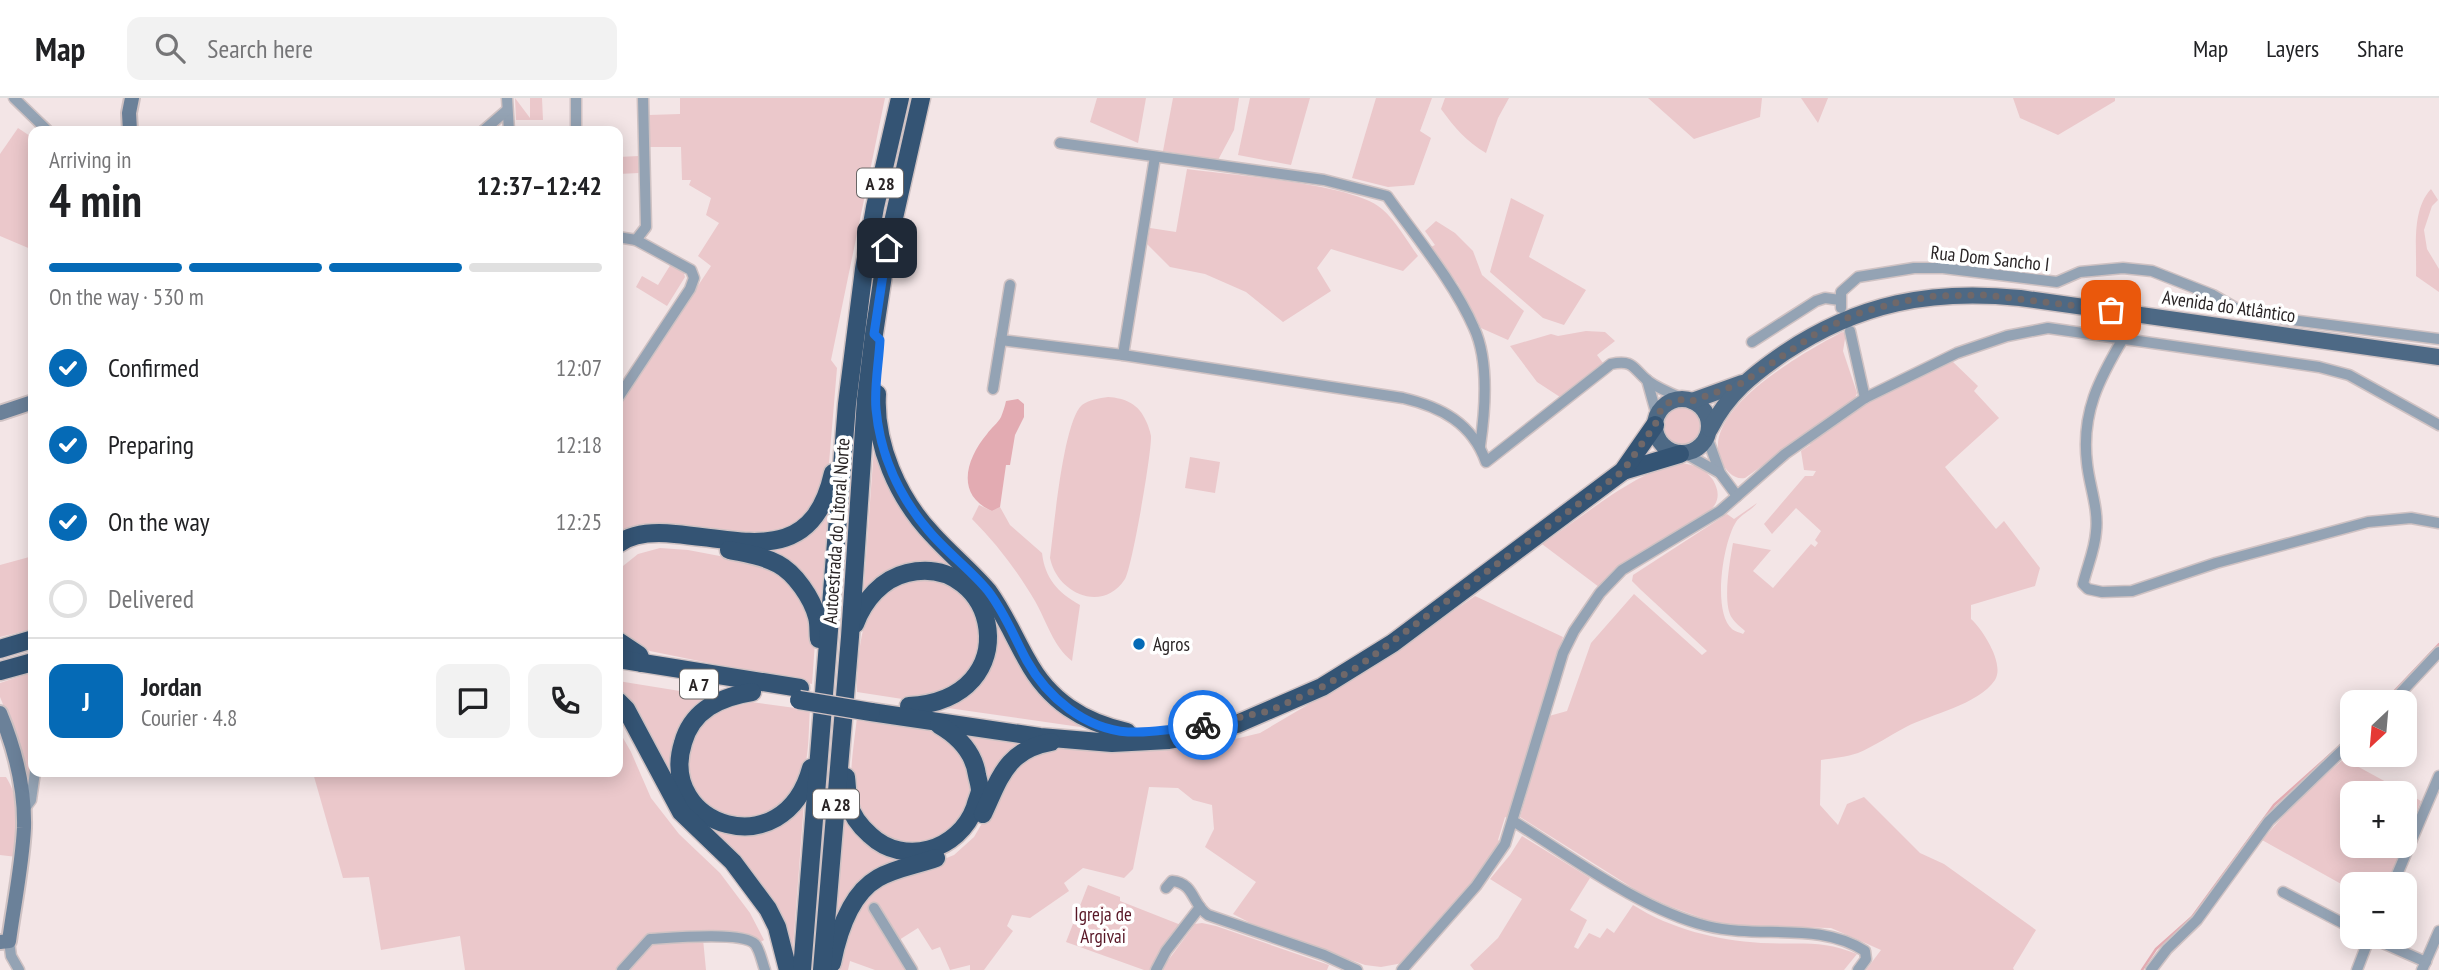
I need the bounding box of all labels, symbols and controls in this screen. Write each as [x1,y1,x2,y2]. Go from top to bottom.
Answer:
search box [127,17,617,80]
text: Map [35,27,85,70]
icon: search [151,29,189,67]
text: Search here [207,32,313,65]
text: Map [2193,33,2228,64]
text: Layers [2266,33,2319,64]
text: Share [2357,33,2404,64]
text: Arriving in [49,145,131,174]
road number: A 28 [857,168,903,198]
text: 12:37–12:42 [477,169,602,202]
text: 4 min [49,170,142,230]
pin [857,218,917,278]
icon: home [868,229,906,267]
street label: Rua Dom Sancho I [1929,240,2051,276]
pin [2081,280,2141,340]
text: On the way · 530 m [49,282,204,311]
street label: Avenida do Atlântico [2161,285,2297,327]
icon: bag [2092,291,2130,329]
icon: check [49,349,87,387]
text: Confirmed [108,351,199,384]
text: 12:07 [556,353,602,382]
icon: check [49,426,87,464]
text: Preparing [108,428,194,461]
text: 12:18 [556,430,602,459]
street label: Autoestrada do Litoral Norte [818,437,854,625]
icon: check [49,503,87,541]
text: On the way [108,505,210,538]
text: 12:25 [556,507,602,536]
text: Delivered [108,582,194,615]
place label: Agros [1153,632,1190,656]
marker: Agros [1131,636,1147,652]
button: chat [436,664,510,738]
button: phone [528,664,602,738]
text: Jordan [141,670,202,703]
road number: A 7 [680,670,718,698]
text: J [82,685,90,718]
courier [1168,690,1238,760]
north arrow [2340,690,2417,766]
map controls [2340,690,2417,949]
text: Courier · 4.8 [141,703,237,732]
icon: bike [1184,706,1222,744]
button: + [2340,781,2417,858]
road number: A 28 [813,790,859,818]
button: − [2340,872,2417,949]
park label: Igreja de Argivai [1074,902,1132,948]

